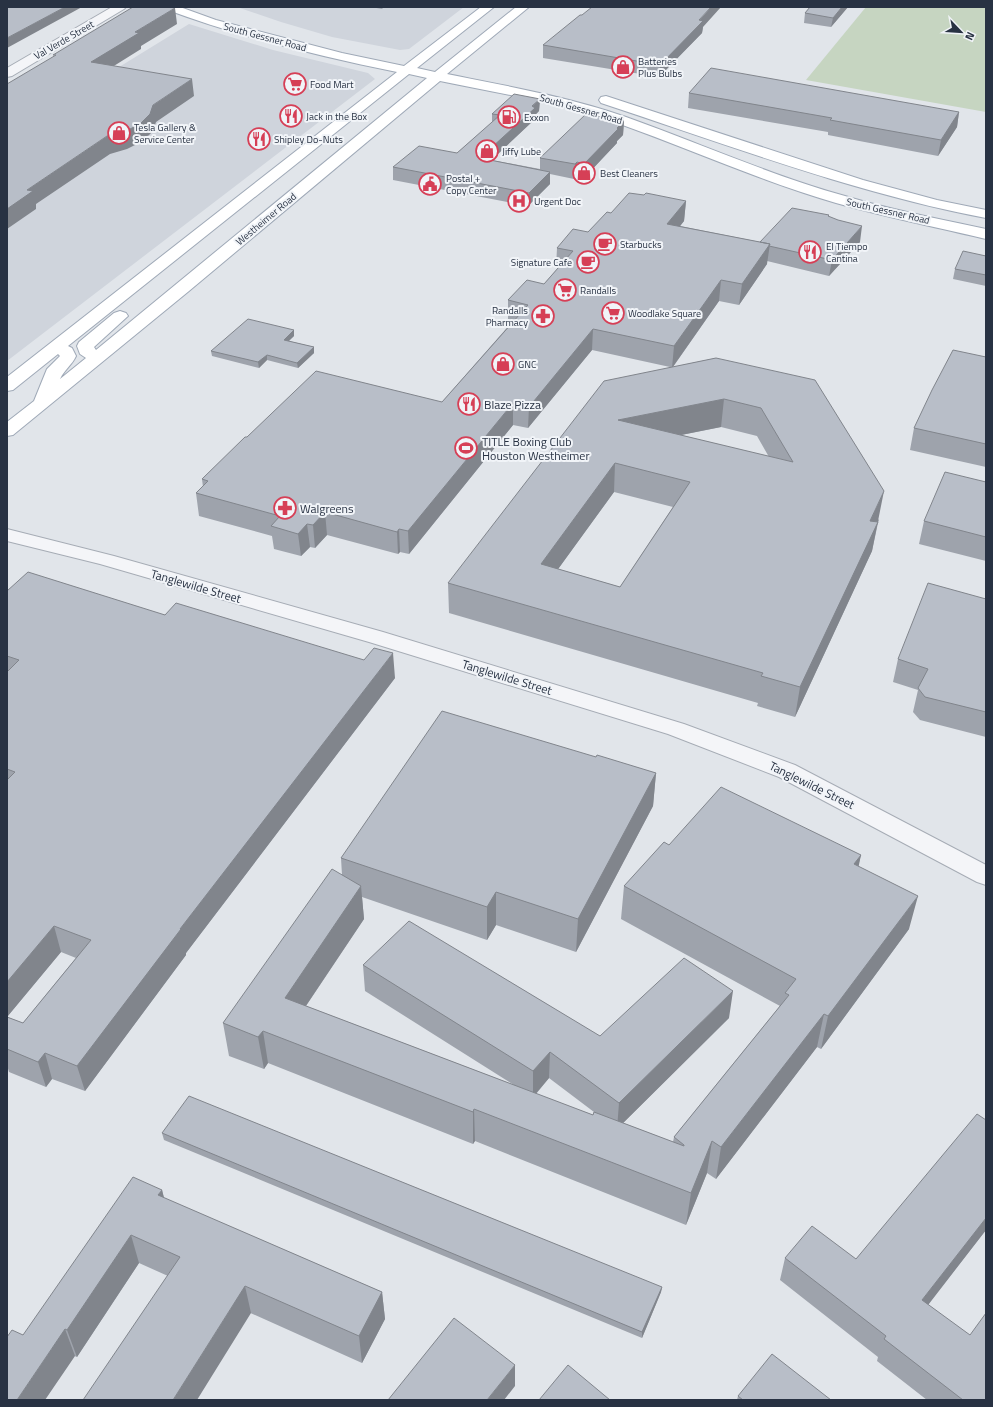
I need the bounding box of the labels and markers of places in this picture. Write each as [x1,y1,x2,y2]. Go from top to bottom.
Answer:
shop icon: Batteries Plus Bulbs [610,54,636,80]
place label: Batteries Plus Bulbs [638,54,682,81]
supermarket icon: Food Mart [282,71,308,97]
place label: Food Mart [310,77,354,92]
restaurant icon: Jack in the Box [278,103,304,129]
fuel station icon: Exxon [496,104,522,130]
place label: Jack in the Box [306,109,367,124]
place label: Exxon [524,110,549,125]
shop icon: Tesla Gallery & Service Center [106,120,132,146]
place label: Tesla Gallery & Service Center [134,120,196,147]
restaurant icon: Shipley Do-Nuts [246,126,272,152]
place label: Shipley Do-Nuts [274,132,343,147]
shop icon: Jiffy Lube [474,138,500,164]
place label: Jiffy Lube [502,144,541,159]
shop icon: Best Cleaners [571,160,597,186]
place label: Best Cleaners [600,166,658,181]
public building icon: Postal + Copy Center [417,171,443,197]
place label: Postal + Copy Center [446,171,497,198]
hospital icon: Urgent Doc [506,188,532,214]
place label: Urgent Doc [534,194,581,209]
cafe icon: Starbucks [592,231,618,257]
place label: Starbucks [620,237,662,252]
restaurant icon: El Tiempo Cantina [797,239,823,265]
place label: El Tiempo Cantina [826,239,867,266]
cafe icon: Signature Cafe [575,249,601,275]
place label: Signature Cafe [511,255,572,270]
supermarket icon: Randalls [552,277,578,303]
place label: Randalls [580,283,616,298]
supermarket icon: Woodlake Square [600,300,626,326]
place label: Randalls Pharmacy [486,303,528,330]
pharmacy icon: Randalls Pharmacy [530,303,556,329]
place label: Woodlake Square [628,306,701,321]
shop icon: GNC [490,351,516,377]
place label: GNC [518,357,537,372]
restaurant icon: Blaze Pizza [456,391,482,417]
place label: Blaze Pizza [484,395,541,414]
place label: TITLE Boxing Club Houston Westheimer [482,432,590,465]
sports icon: TITLE Boxing Club Houston Westheimer [453,435,479,461]
pharmacy icon: Walgreens [272,495,298,521]
place label: Walgreens [300,499,354,518]

